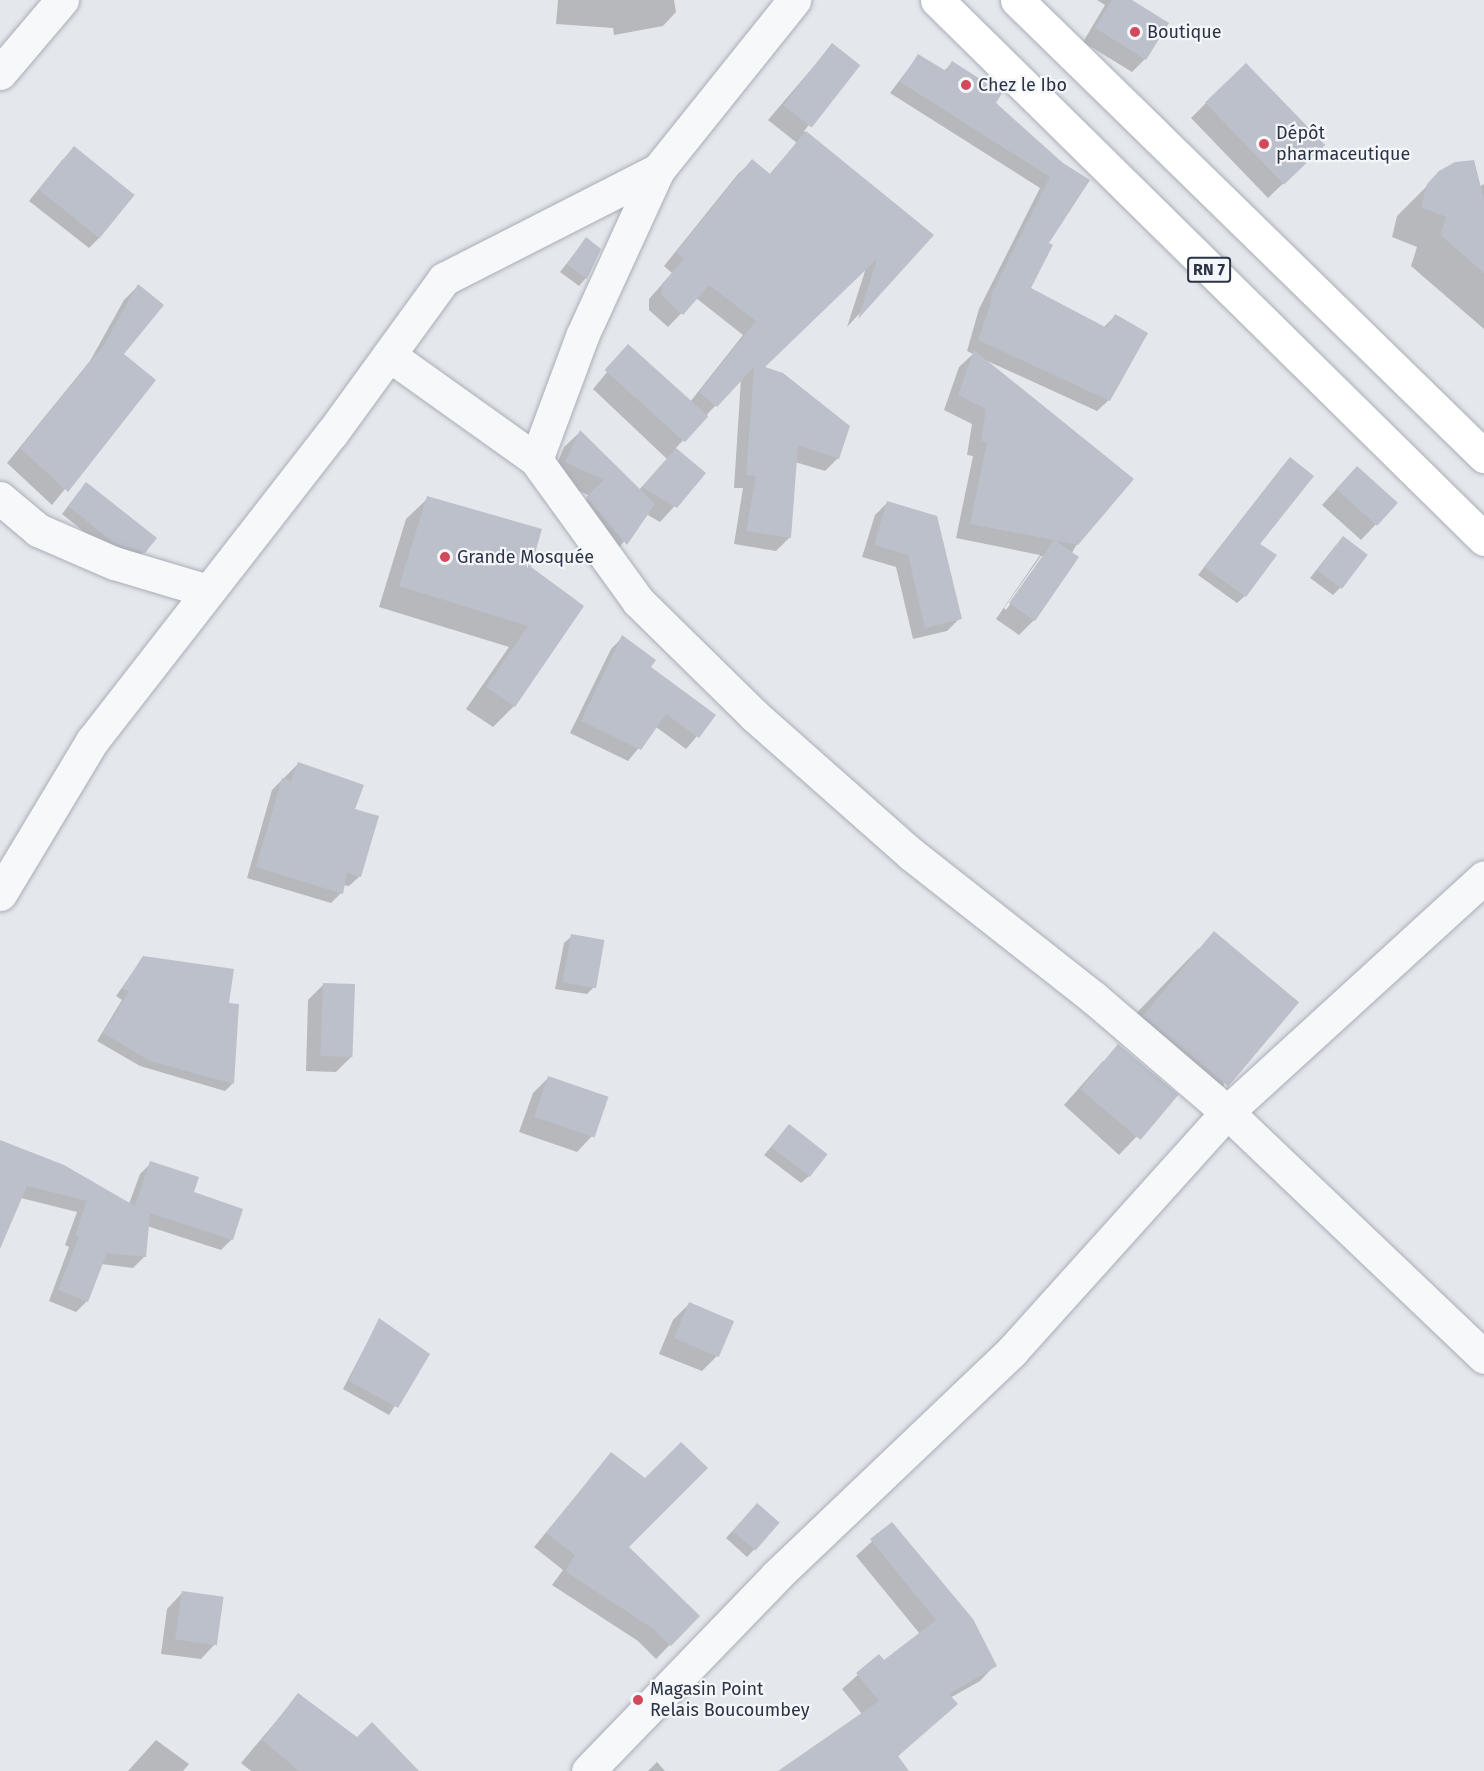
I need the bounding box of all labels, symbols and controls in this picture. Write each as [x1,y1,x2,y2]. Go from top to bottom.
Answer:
place label: Boutique [1147,21,1222,43]
marker: Boutique [1128,25,1142,39]
place label: Chez le Ibo [978,74,1067,96]
marker: Chez le Ibo [959,78,973,92]
place label: Dépôt pharmaceutique [1276,123,1410,166]
marker: Dépôt pharmaceutique [1257,137,1271,151]
road number: RN 7 [1186,257,1232,283]
place label: Grande Mosquée [457,546,594,568]
marker: Grande Mosquée [438,550,452,564]
place label: Magasin Point Relais Boucoumbey [650,1679,810,1722]
marker: Magasin Point Relais Boucoumbey [631,1693,645,1707]

